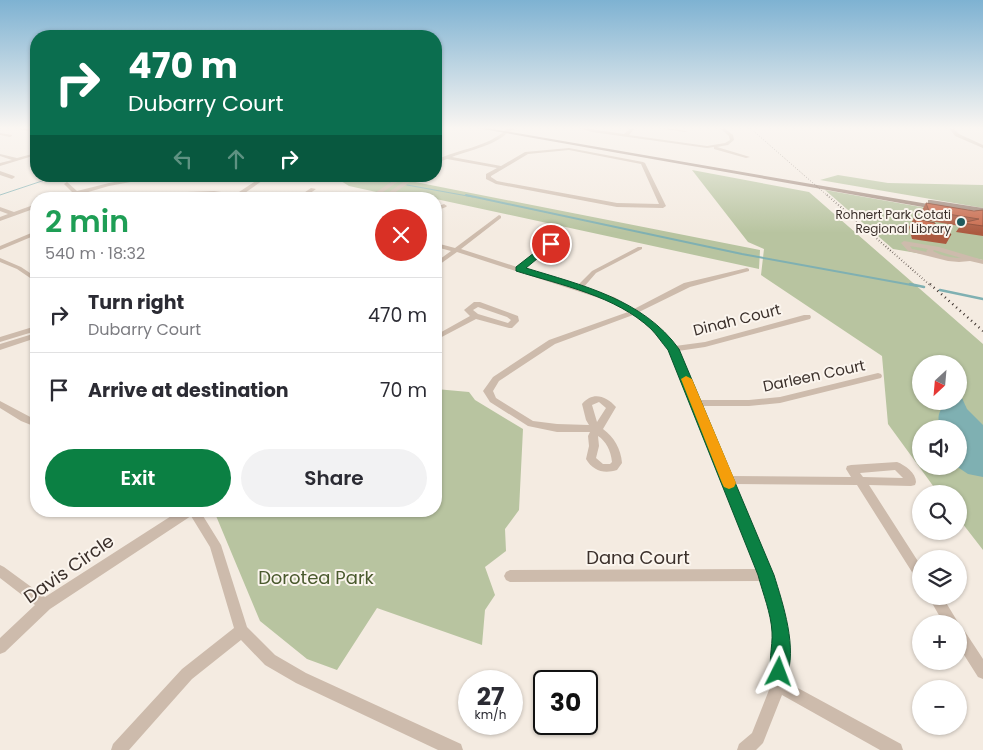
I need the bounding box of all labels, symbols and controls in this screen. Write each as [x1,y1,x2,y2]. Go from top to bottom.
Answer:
text: 470 m [128,41,238,90]
icon: right [45,50,110,115]
text: Dubarry Court [128,88,283,119]
icon: left [169,145,197,173]
icon: ahead [222,145,250,173]
icon: right [275,145,303,173]
text: 2 min [45,200,129,243]
place label: Rohnert Park Cotati Regional Library [836,206,951,237]
button: close [375,209,427,261]
marker: Rohnert Park Cotati Regional Library [955,216,967,228]
pin [530,223,572,265]
icon: arrive [537,230,565,258]
text: 540 m · 18:32 [45,242,145,265]
text: Turn right [88,289,184,316]
street label: Dinah Court [691,299,783,341]
icon: right [45,301,73,329]
text: 470 m [368,302,427,329]
text: Dubarry Court [88,318,201,341]
street label: Darleen Court [761,354,867,397]
north arrow [912,355,968,410]
map controls [912,355,967,735]
icon: arrive [45,376,73,404]
text: Arrive at destination [88,377,289,404]
text: 70 m [380,377,427,404]
button: sound [912,420,967,475]
button: Exit [45,449,231,507]
button: Share [241,449,427,507]
button: search [912,485,967,540]
street label: Davis Circle [18,528,119,609]
street label: Dana Court [586,545,690,570]
button: layers [912,550,967,605]
park label: Dorotea Park [258,565,375,590]
button: + [912,615,967,670]
position arrow [752,645,804,697]
speed limit sign: 30 [533,670,598,735]
text: 27 [477,679,504,714]
button: − [912,680,967,735]
text: km/h [475,706,506,723]

